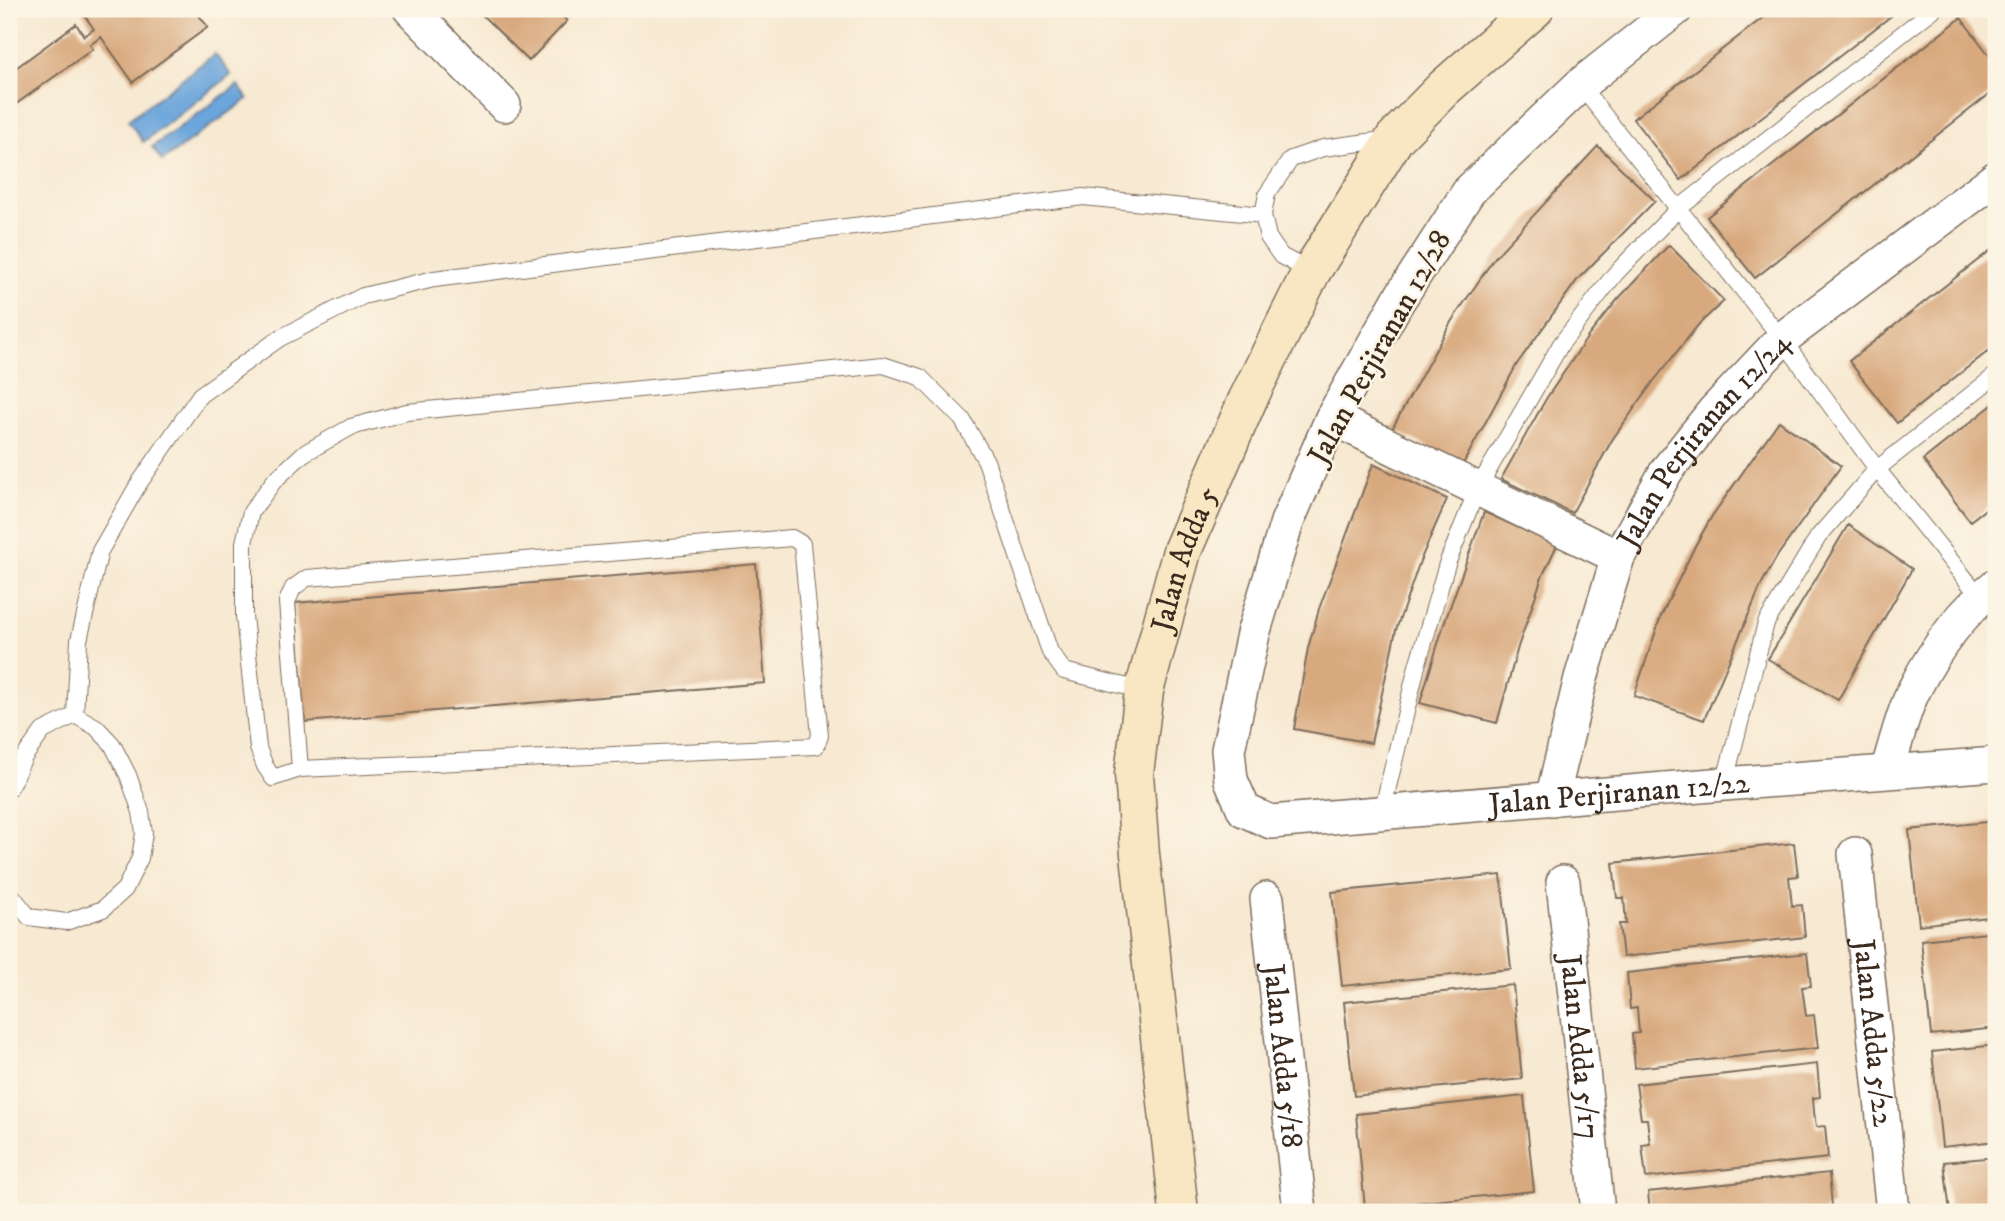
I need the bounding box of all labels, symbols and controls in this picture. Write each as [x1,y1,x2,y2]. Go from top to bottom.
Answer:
street label: Jalan Perjiranan 12/28 [1299,224,1460,474]
street label: Jalan Perjiranan 12/24 [1609,324,1800,557]
street label: Jalan Adda 5 [1143,481,1228,639]
street label: Jalan Perjiranan 12/22 [1485,765,1751,824]
street label: Jalan Adda 5/22 [1844,935,1901,1129]
street label: Jalan Adda 5/17 [1551,950,1607,1141]
street label: Jalan Adda 5/18 [1254,959,1310,1150]

